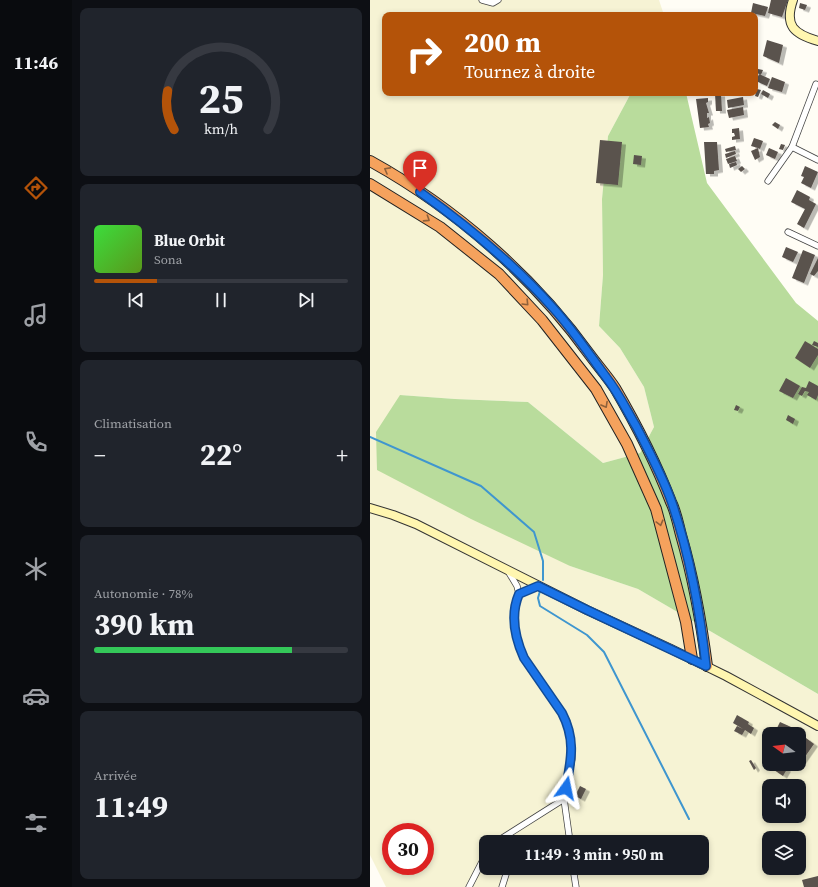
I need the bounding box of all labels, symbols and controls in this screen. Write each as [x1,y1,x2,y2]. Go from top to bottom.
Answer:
text: 200 m [464,23,541,61]
icon: right [398,28,450,80]
text: 11:46 [14,50,58,75]
text: Tournez à droite [464,59,595,84]
text: 25 [198,70,244,127]
text: km/h [204,118,238,138]
pin [403,151,437,192]
icon: arrive [409,157,431,179]
one-way arrow [384,168,391,175]
icon: directions [22,174,50,202]
one-way arrow [423,214,430,222]
text: Blue Orbit [154,230,225,251]
text: Sona [154,251,182,268]
icon: previous [125,289,147,311]
icon: pause [210,289,232,311]
icon: next [295,289,317,311]
one-way arrow [521,298,529,306]
icon: music [22,301,50,329]
one-way arrow [601,401,608,408]
text: Climatisation [94,415,172,432]
icon: phone [22,428,50,456]
text: 22° [200,434,242,475]
text: − [94,440,106,470]
text: + [336,440,348,470]
one-way arrow [655,519,664,526]
icon: climate [22,555,50,583]
text: Autonomie · 78% [94,585,193,602]
text: 390 km [94,604,194,645]
icon: car [22,682,50,710]
north arrow [762,727,806,771]
map controls [762,727,806,875]
text: Arrivée [94,767,137,784]
position arrow [545,767,587,809]
button: sound [762,779,806,823]
text: 11:49 [94,786,168,827]
icon: filters [22,809,50,837]
speed limit sign: 30 [382,823,434,875]
button: layers [762,831,806,875]
text: 11:49 · 3 min · 950 m [525,844,664,865]

